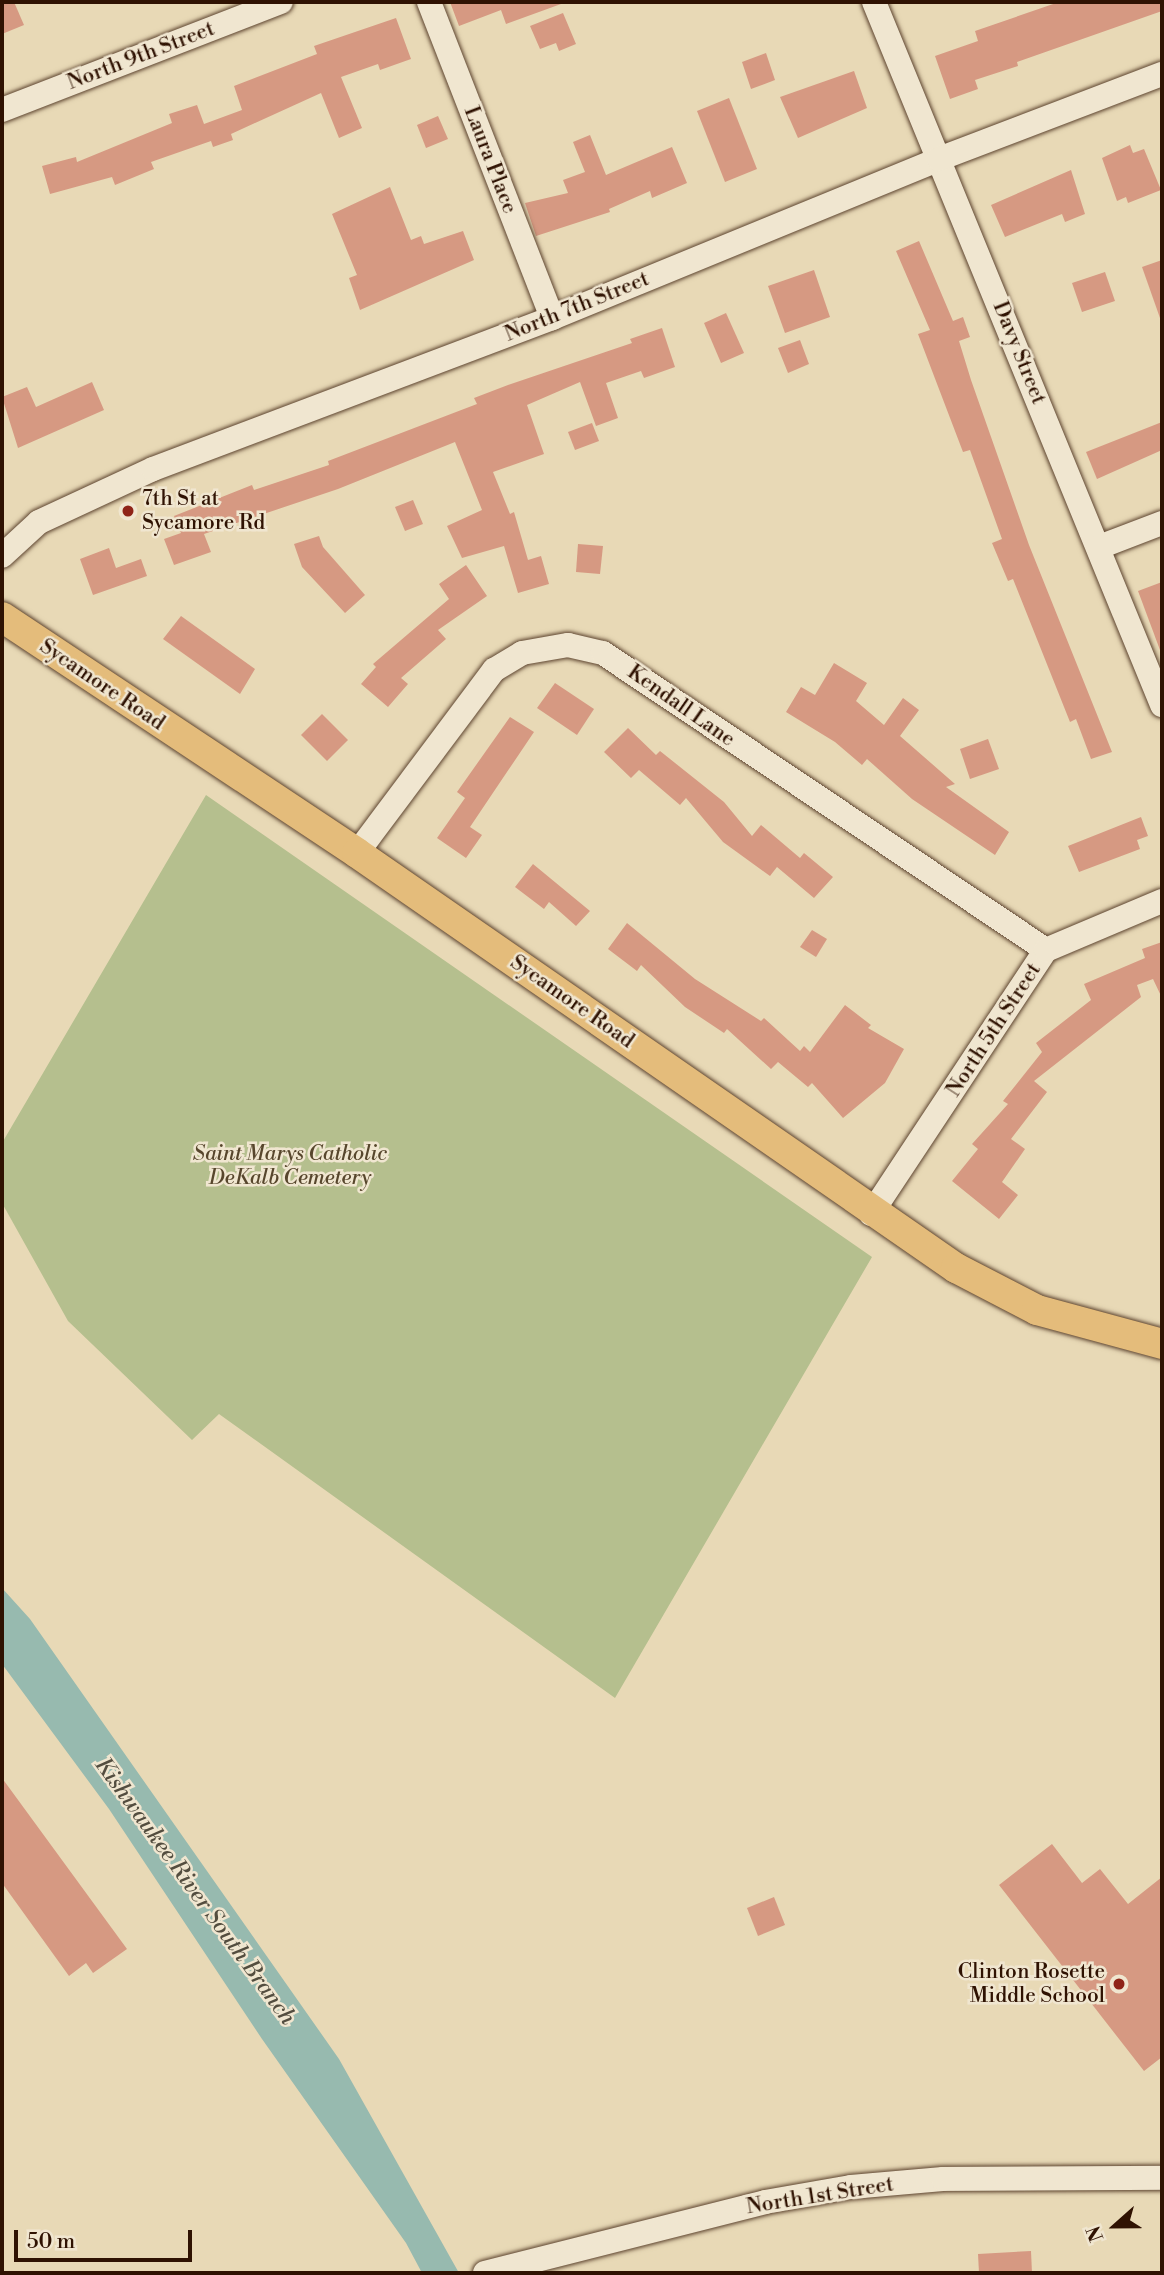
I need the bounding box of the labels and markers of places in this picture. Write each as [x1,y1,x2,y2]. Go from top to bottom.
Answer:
place label: 7th St at Sycamore Rd [142,486,265,536]
marker: 7th St at Sycamore Rd [120,503,136,519]
place label: Clinton Rosette Middle School [958,1959,1105,2009]
marker: Clinton Rosette Middle School [1111,1976,1127,1992]

